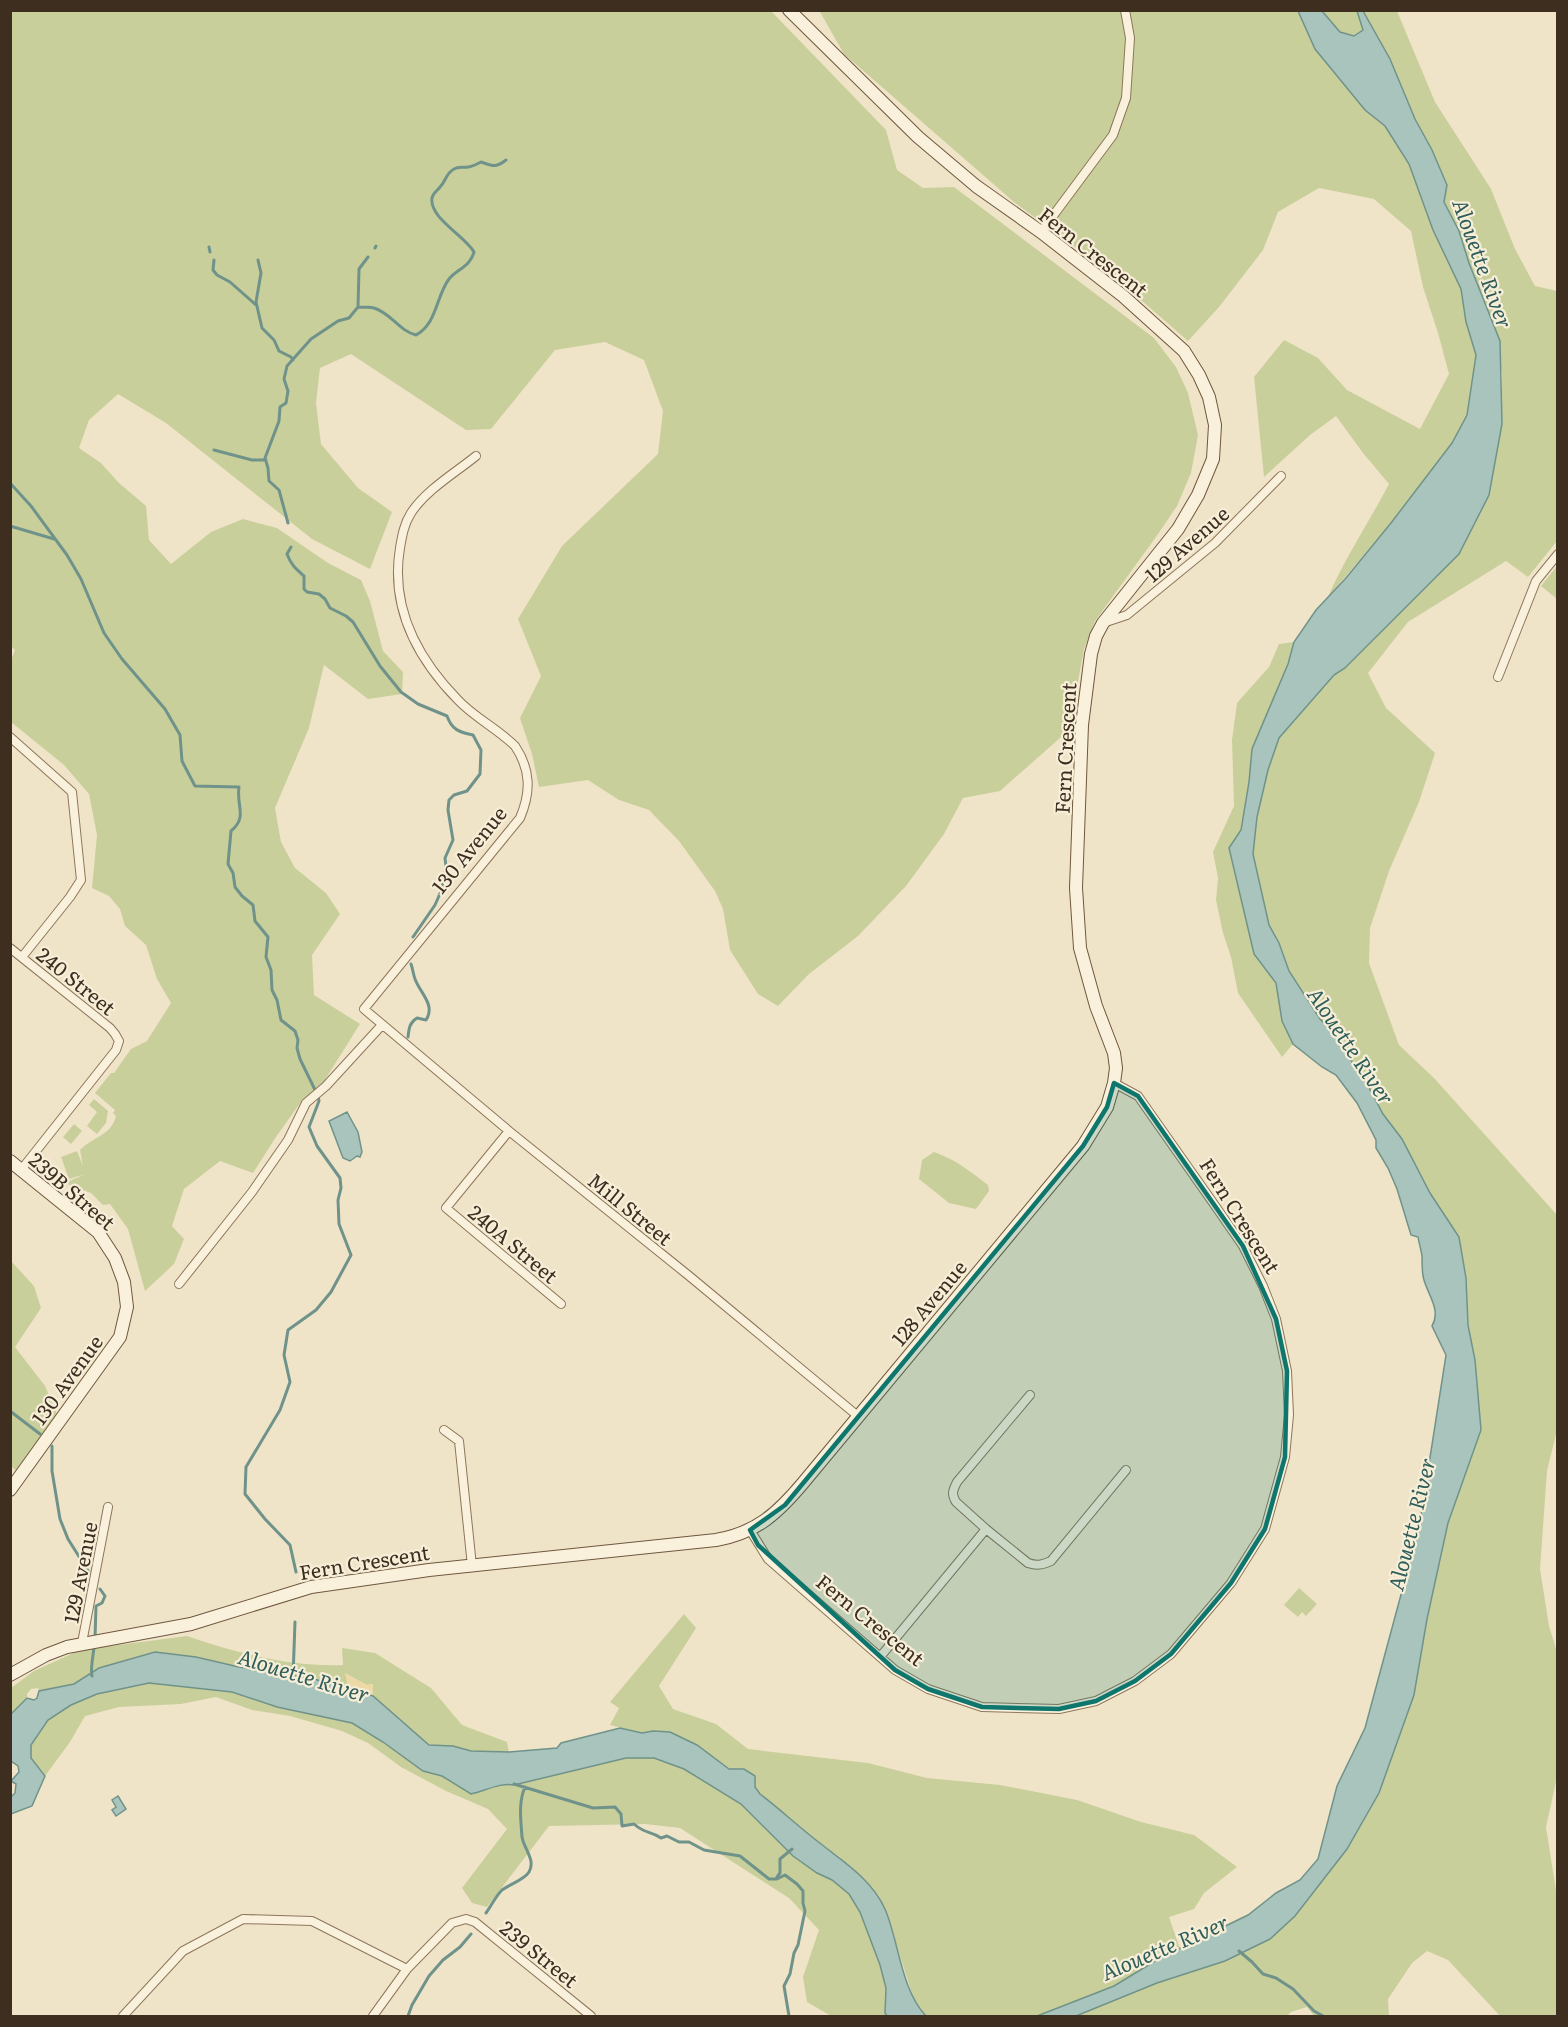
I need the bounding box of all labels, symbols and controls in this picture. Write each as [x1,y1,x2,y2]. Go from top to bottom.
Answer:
water label: Alouette River [1446,194,1522,332]
street label: Fern Crescent [1033,199,1155,303]
street label: 129 Avenue [1137,498,1235,588]
street label: Fern Crescent [1046,682,1082,814]
street label: 130 Avenue [423,799,513,899]
street label: 240 Street [31,939,123,1021]
water label: Alouette River [1301,980,1403,1110]
street label: 239B Street [23,1144,123,1236]
street label: Fern Crescent [1193,1151,1289,1279]
street label: Mill Street [582,1165,680,1251]
street label: 240A Street [463,1197,565,1289]
street label: 128 Avenue [883,1253,973,1351]
street label: 130 Avenue [23,1328,109,1430]
water label: Alouette River [1379,1454,1442,1594]
street label: 129 Avenue [54,1519,104,1625]
street label: Fern Crescent [297,1536,431,1586]
street label: Fern Crescent [810,1566,932,1672]
water label: Alouette River [234,1639,374,1709]
water label: Alouette River [1095,1905,1233,1987]
street label: 239 Street [495,1912,585,1994]

